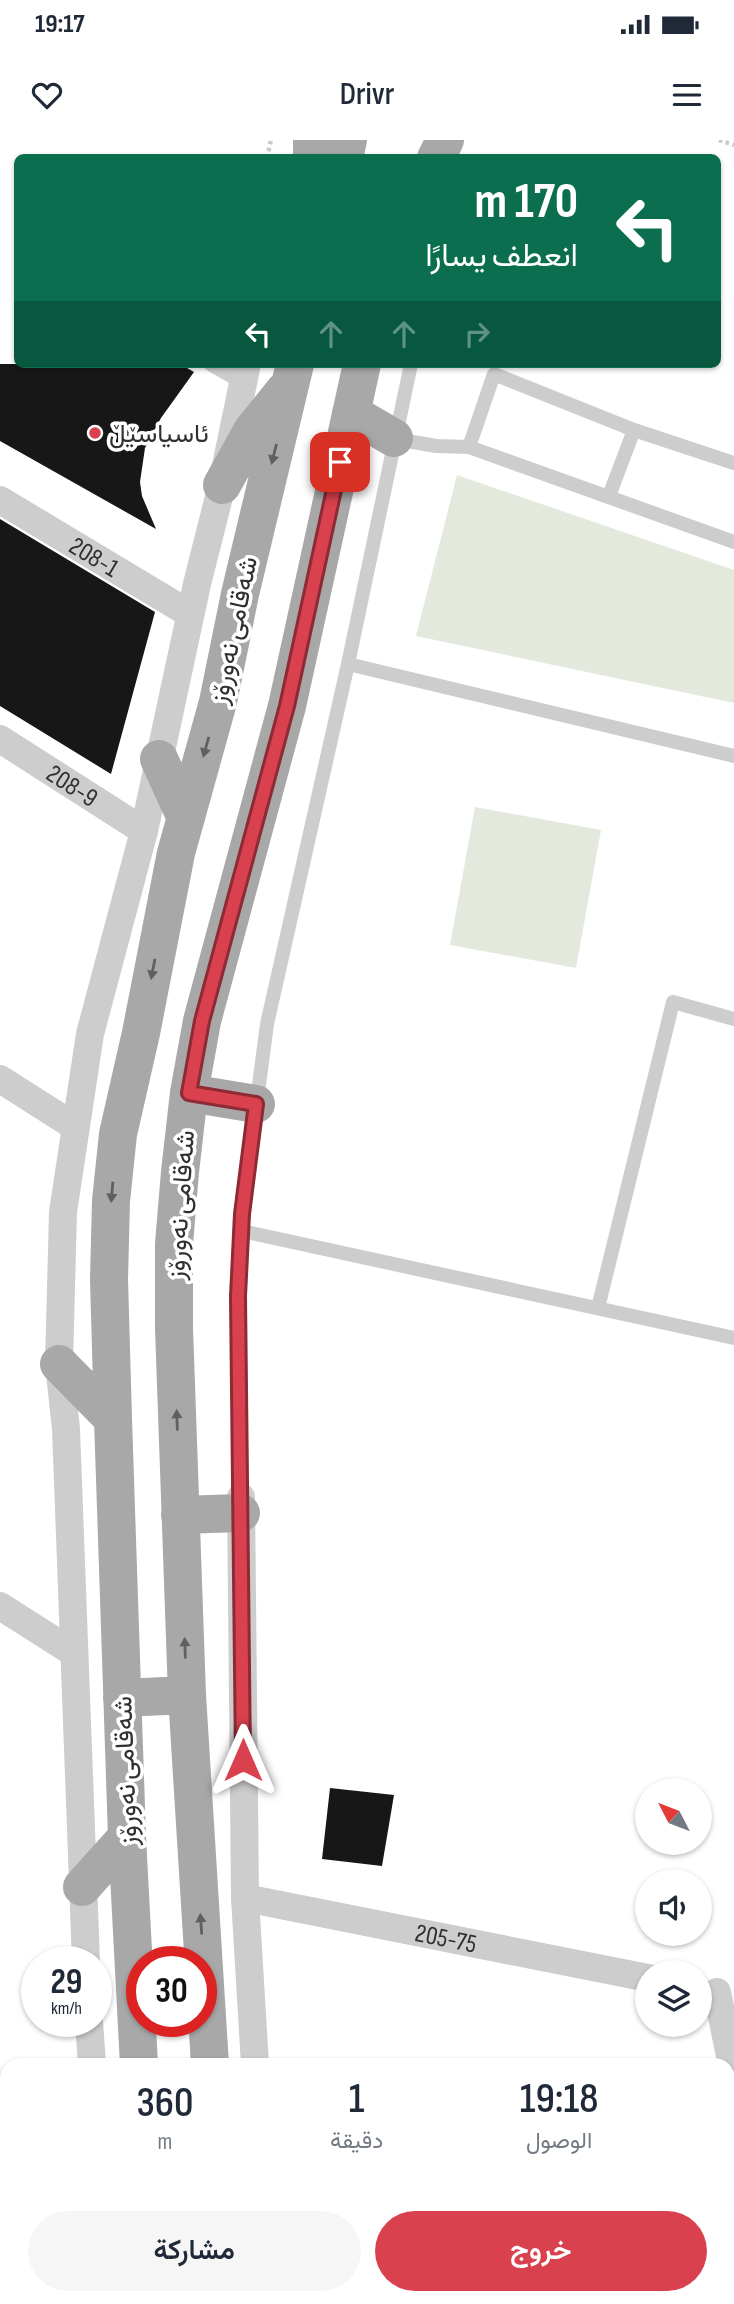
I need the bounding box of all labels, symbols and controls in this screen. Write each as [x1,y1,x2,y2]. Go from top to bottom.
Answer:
text: 19:17 [35,9,85,40]
text: Drivr [340,75,394,114]
icon: heart [28,76,66,114]
icon: menu [668,76,706,114]
text: 170 m [474,173,578,232]
icon: left [602,182,693,273]
text: انعطف يسارًا [425,237,578,276]
icon: left [239,315,277,353]
icon: ahead [312,315,350,353]
icon: ahead [385,315,423,353]
icon: right [458,315,496,353]
place label: ئاسیاسێڵ [109,419,209,450]
marker: ئاسیاسێڵ [87,425,103,441]
pin [310,432,370,492]
one-way arrow [268,443,279,465]
icon: arrive [321,443,359,481]
street label: 208-1 [63,531,124,585]
street label: شەقامی نەورۆز [204,554,265,708]
one-way arrow [200,737,210,758]
street label: 208-9 [40,759,103,814]
one-way arrow [148,958,159,980]
street label: شەقامی نەورۆز [161,1129,202,1282]
one-way arrow [106,1181,117,1203]
one-way arrow [171,1409,182,1431]
one-way arrow [179,1636,191,1658]
street label: شەقامی نەورۆز [108,1696,145,1847]
position arrow [206,1723,280,1797]
north arrow [635,1778,712,1855]
map controls [635,1778,712,2037]
button: sound [635,1869,712,1946]
one-way arrow [195,1912,206,1934]
street label: 205-75 [412,1918,479,1961]
speed limit sign: 30 [126,1946,217,2037]
button: layers [635,1960,712,2037]
text: 29 [51,1961,82,2004]
text: km/h [51,1998,82,2019]
text: 1 [349,2074,364,2125]
text: 19:18 [520,2074,599,2125]
text: 360 [137,2078,193,2129]
text: دقيقة [330,2127,383,2155]
text: الوصول [526,2127,592,2155]
text: m [158,2128,172,2156]
button: مشاركة [28,2211,361,2291]
button: خروج [375,2211,707,2291]

